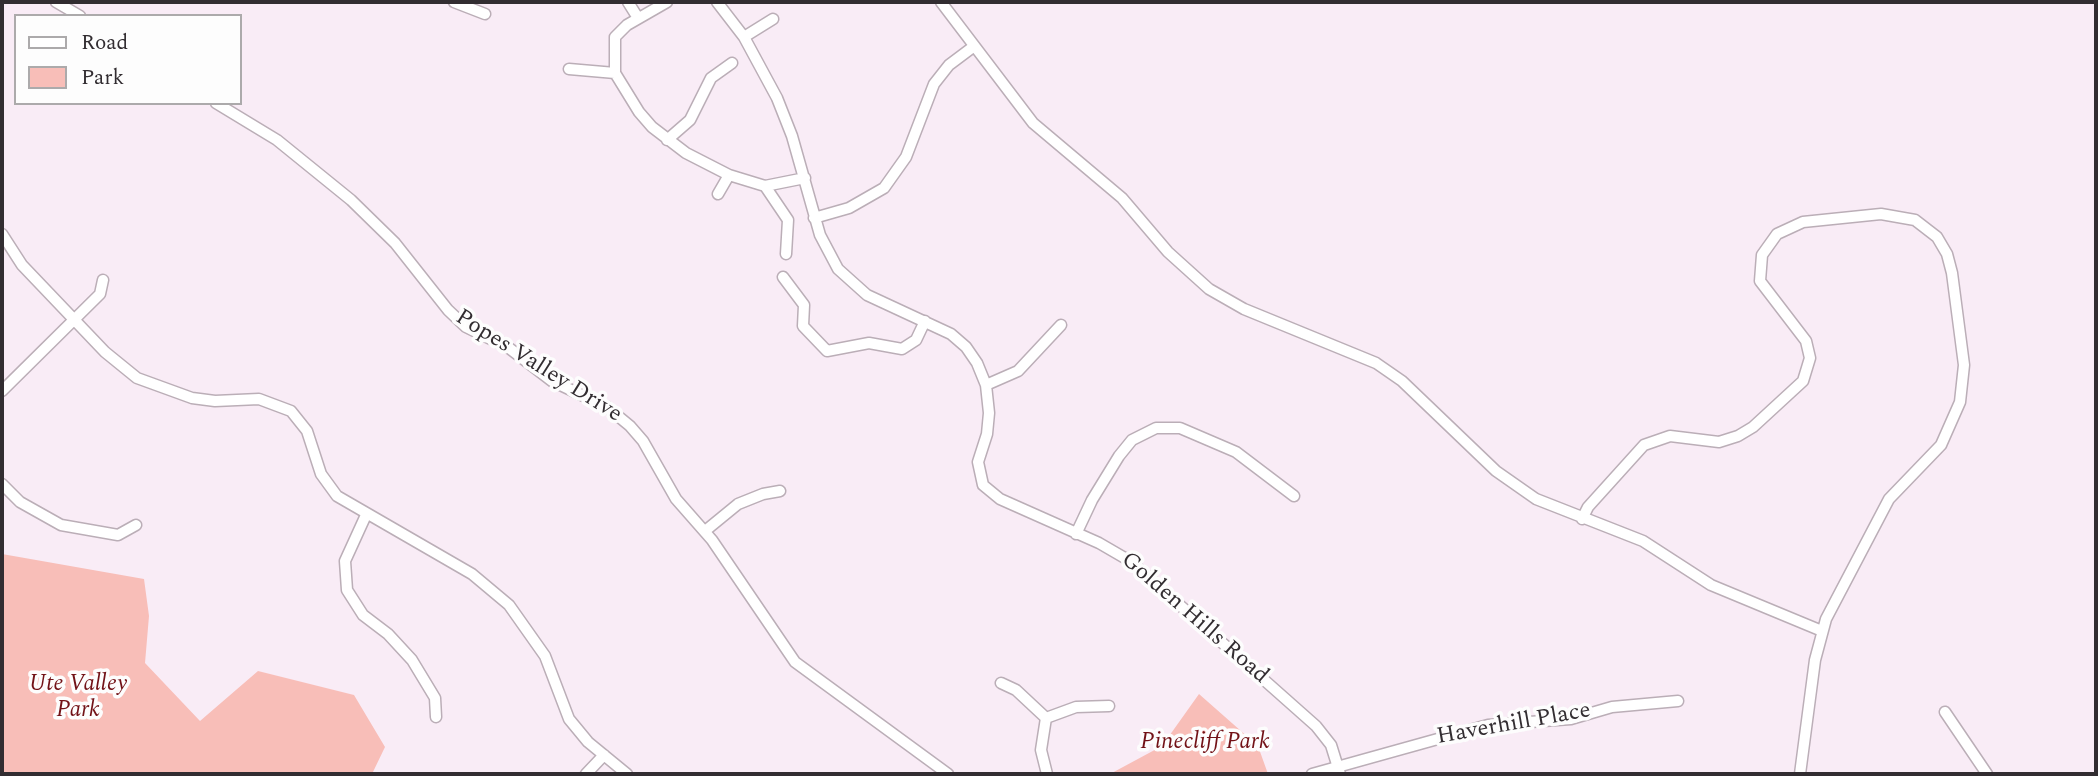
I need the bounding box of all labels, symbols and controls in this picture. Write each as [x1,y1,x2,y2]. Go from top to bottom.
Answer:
legend [14,14,242,105]
text: Road [81,27,128,59]
text: Park [81,62,124,94]
street label: Popes Valley Drive [450,305,626,429]
street label: Golden Hills Road [1114,547,1274,691]
park label: Ute Valley Park [29,671,127,725]
street label: Haverhill Place [1435,698,1593,752]
park label: Pinecliff Park [1140,729,1270,757]

